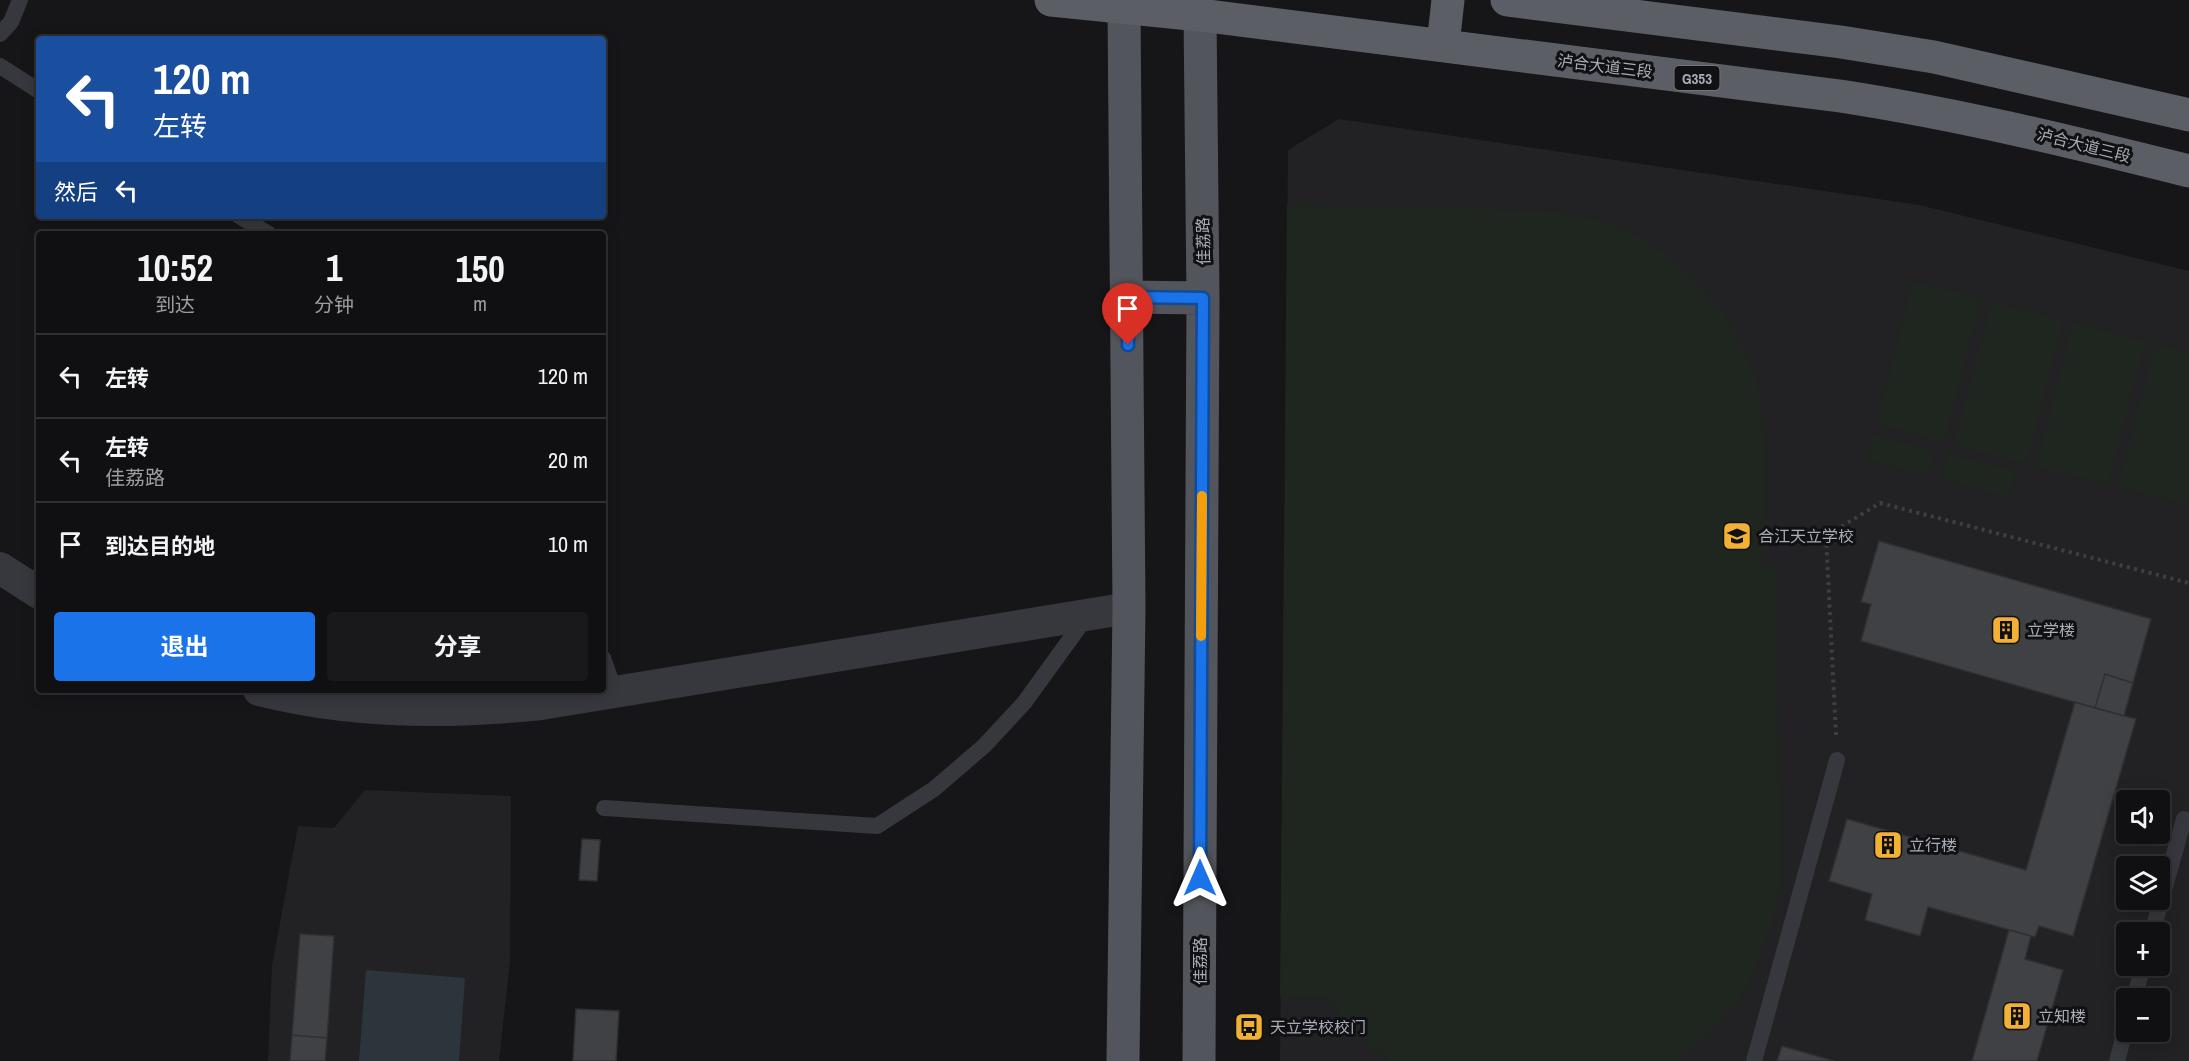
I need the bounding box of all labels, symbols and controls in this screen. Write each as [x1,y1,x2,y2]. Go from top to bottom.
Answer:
street label: 泸合大道三段 [1556,49,1654,83]
text: 120 m [153,51,251,107]
icon: left [54,60,132,138]
road number: G353 [1674,66,1720,90]
text: 左转 [153,108,207,144]
street label: 泸合大道三段 [2035,123,2133,167]
icon: left [110,174,143,207]
text: 然后 [54,177,98,207]
street label: 佳荔路 [1192,217,1214,265]
text: 10:52 [137,244,213,292]
text: 1 [326,244,342,292]
text: 150 [455,245,505,293]
pin [1102,283,1153,345]
text: m [473,290,487,317]
text: 到达 [155,291,195,318]
text: 分钟 [314,291,354,318]
icon: arrive [1111,292,1144,325]
icon: left [54,360,87,393]
text: 120 m [538,361,588,391]
text: 左转 [105,363,149,393]
text: 左转 [105,432,149,462]
icon: left [54,444,87,477]
text: 20 m [548,445,588,475]
text: 佳荔路 [105,464,165,491]
school or university icon: 合江天立学校 [1721,520,1753,552]
place label: 合江天立学校 [1758,525,1854,547]
icon: arrive [54,528,87,561]
text: 10 m [548,529,588,559]
text: 到达目的地 [105,531,215,561]
button: 退出 [54,612,315,681]
button: 分享 [327,612,588,681]
building icon: 立学楼 [1990,614,2022,646]
place label: 立学楼 [2027,619,2075,641]
map controls [2116,790,2170,1042]
button: sound [2116,790,2170,844]
building icon: 立行楼 [1872,829,1904,861]
place label: 立行楼 [1909,834,1957,856]
position arrow [1168,846,1232,910]
button: layers [2116,856,2170,910]
button: + [2116,922,2170,976]
street label: 佳荔路 [1189,937,1211,985]
button: − [2116,988,2170,1042]
building icon: 立知楼 [2001,1000,2033,1032]
place label: 立知楼 [2038,1005,2086,1027]
bus stop icon: 天立学校校门 [1233,1011,1265,1043]
place label: 天立学校校门 [1270,1016,1366,1038]

